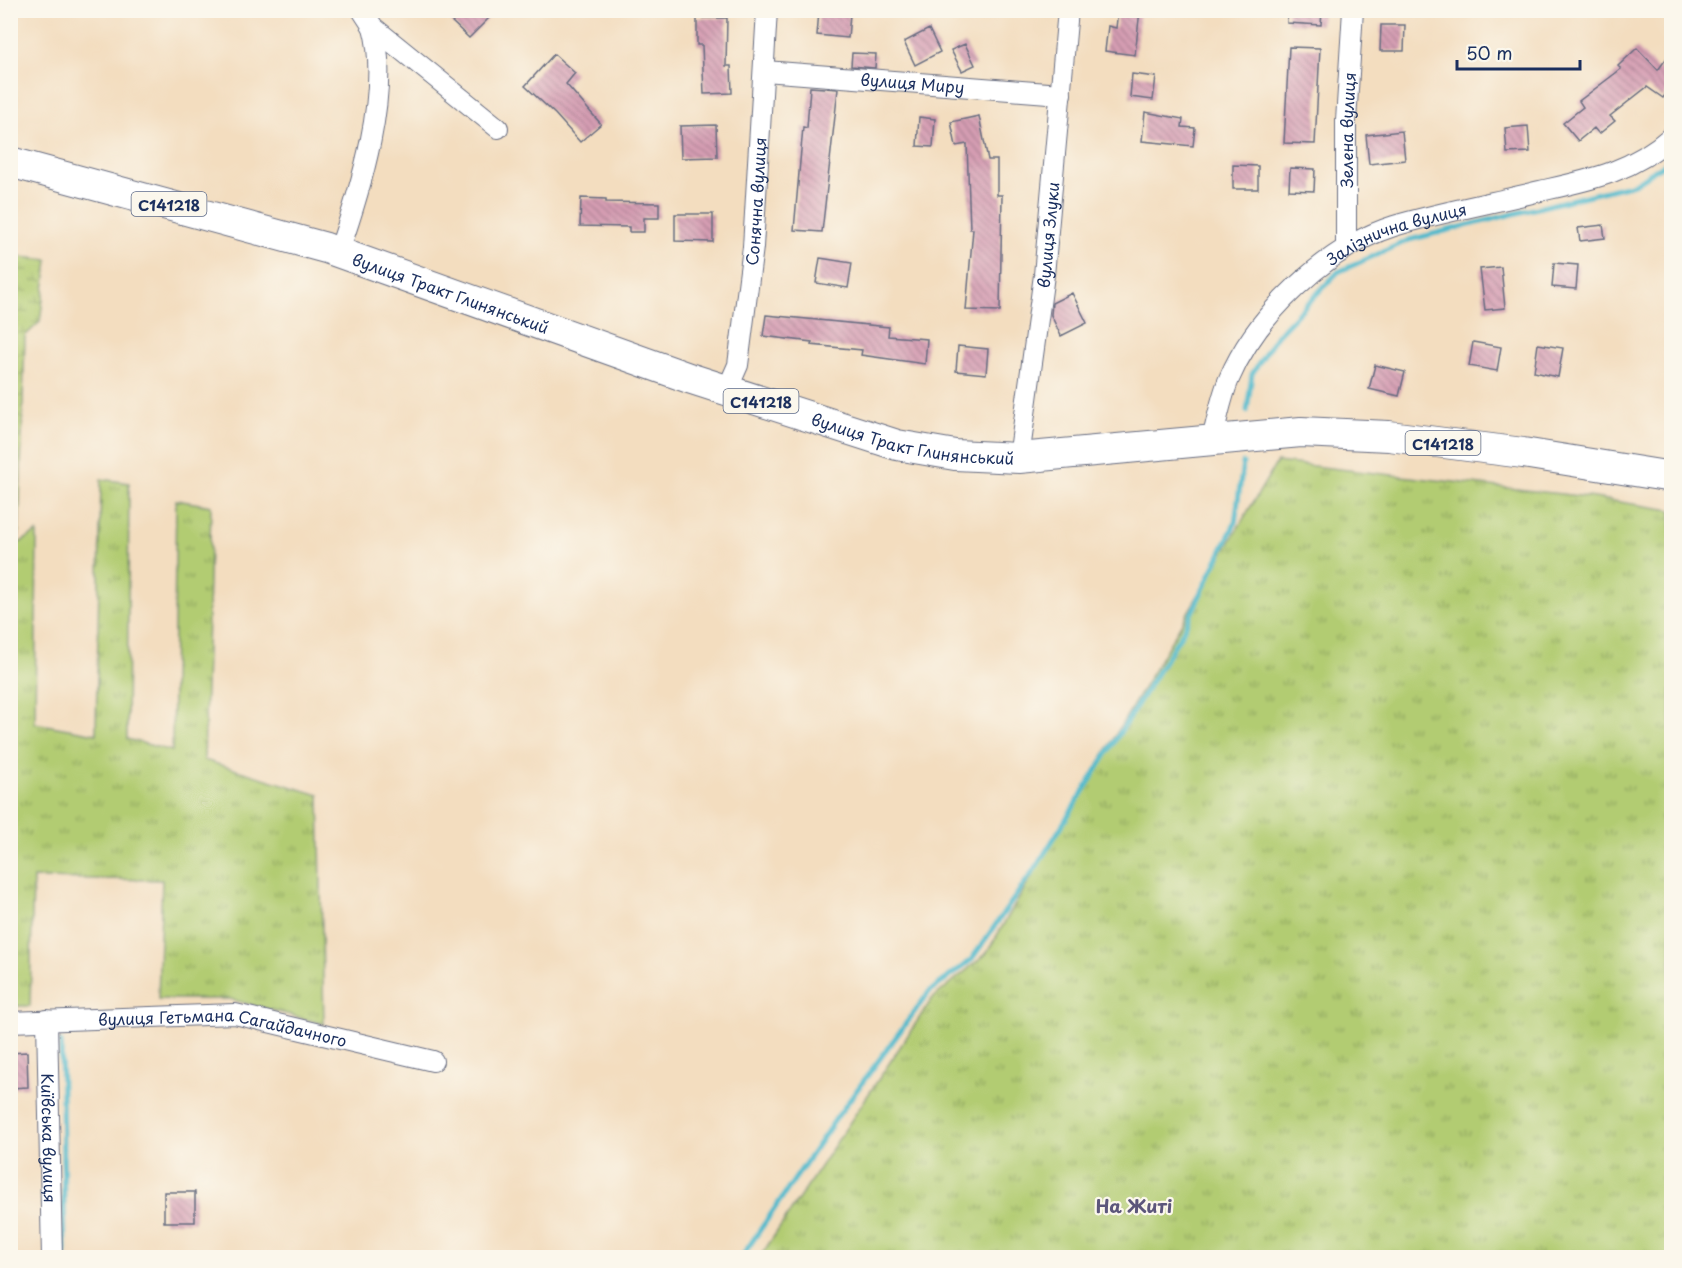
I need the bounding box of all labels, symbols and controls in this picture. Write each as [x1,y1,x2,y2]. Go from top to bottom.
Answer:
scale bar [1457,33,1580,71]
text: 50 m [1466,39,1513,66]
street label: вулиця Миру [860,66,965,98]
street label: Зелена вулиця [1334,72,1361,188]
street label: Сонячна вулиця [739,136,771,267]
street label: вулиця Злуки [1030,181,1064,289]
road number: С141218 [132,192,207,216]
street label: Залізнична вулиця [1320,196,1469,271]
street label: вулиця Тракт Глинянський [349,246,552,339]
road number: С141218 [724,389,798,413]
street label: вулиця Тракт Глинянський [808,406,1015,470]
road number: С141218 [1406,431,1480,455]
street label: вулиця Гетьмана Сагайдачного [97,1002,350,1052]
street label: Київська вулиця [36,1073,63,1203]
district label: На Житі [1096,1192,1172,1219]

